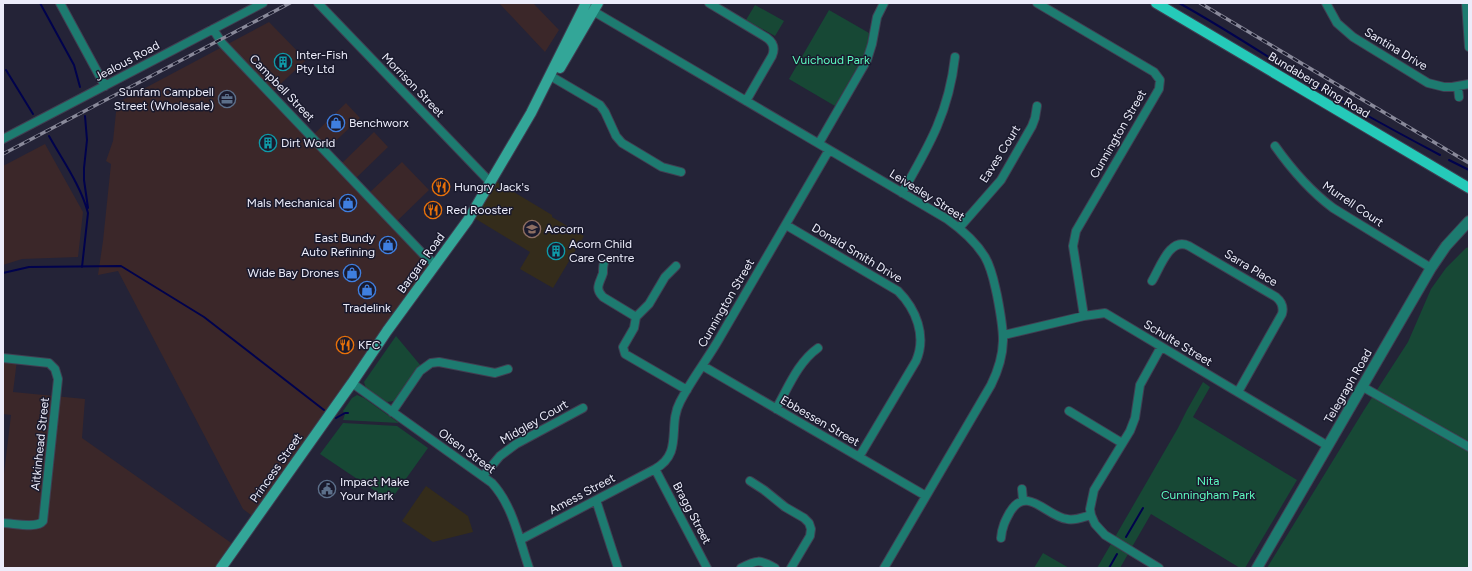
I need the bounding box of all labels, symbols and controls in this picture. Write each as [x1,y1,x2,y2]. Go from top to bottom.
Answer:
street label: Santina Drive [1362,25,1430,74]
street label: Jealous Road [92,38,162,84]
place label: Inter-Fish Pty Ltd [296,48,348,76]
street label: Bundaberg Ring Road [1266,49,1372,121]
street label: Morrison Street [379,50,447,120]
street label: Campbell Street [247,52,318,125]
building icon: Inter-Fish Pty Ltd [273,52,293,72]
park label: Vuichoud Park [792,53,870,67]
place label: Sunfam Campbell Street (Wholesale) [114,85,214,113]
street label: Cunnington Street [1087,87,1149,181]
office icon: Sunfam Campbell Street (Wholesale) [217,89,237,109]
shop icon: Benchworx [326,113,346,133]
place label: Benchworx [349,116,409,130]
street label: Eaves Court [977,122,1023,185]
building icon: Dirt World [258,133,278,153]
place label: Dirt World [281,136,335,150]
street label: Leivesley Street [887,166,967,224]
restaurant icon: Hungry Jack's [431,177,451,197]
street label: Murrell Court [1320,178,1387,230]
place label: Hungry Jack's [454,180,530,194]
shop icon: Mals Mechanical [338,193,358,213]
place label: Mals Mechanical [247,196,335,210]
restaurant icon: Red Rooster [423,200,443,220]
place label: Red Rooster [446,203,512,217]
school or university icon: Accorn [522,219,542,239]
street label: Donald Smith Drive [809,220,905,286]
place label: Accorn [545,222,584,236]
street label: Bargara Road [394,230,448,296]
place label: East Bundy Auto Refining [301,231,376,259]
shop icon: East Bundy Auto Refining [378,235,398,255]
place label: Acorn Child Care Centre [569,237,635,265]
building icon: Acorn Child Care Centre [546,241,566,261]
street label: Sarra Place [1222,247,1280,290]
street label: Cunnington Street [695,256,757,350]
shop icon: Wide Bay Drones [342,263,362,283]
place label: Wide Bay Drones [247,266,339,280]
shop icon: Tradelink [357,280,377,300]
place label: Tradelink [343,301,391,315]
street label: Schulte Street [1141,317,1215,369]
restaurant icon: KFC [335,335,355,355]
place label: KFC [358,338,381,352]
street label: Telegraph Road [1321,346,1375,426]
street label: Ebbessen Street [778,393,862,449]
street label: Aitkinhead Street [28,396,52,491]
street label: Midgley Court [497,397,571,447]
street label: Olsen Street [436,426,499,477]
street label: Princess Street [247,430,305,505]
street label: Amess Street [547,471,618,517]
park label: Nita Cunningham Park [1161,474,1255,502]
place label: Impact Make Your Mark [340,475,410,503]
public building icon: Impact Make Your Mark [317,479,337,499]
street label: Bragg Street [670,480,714,547]

